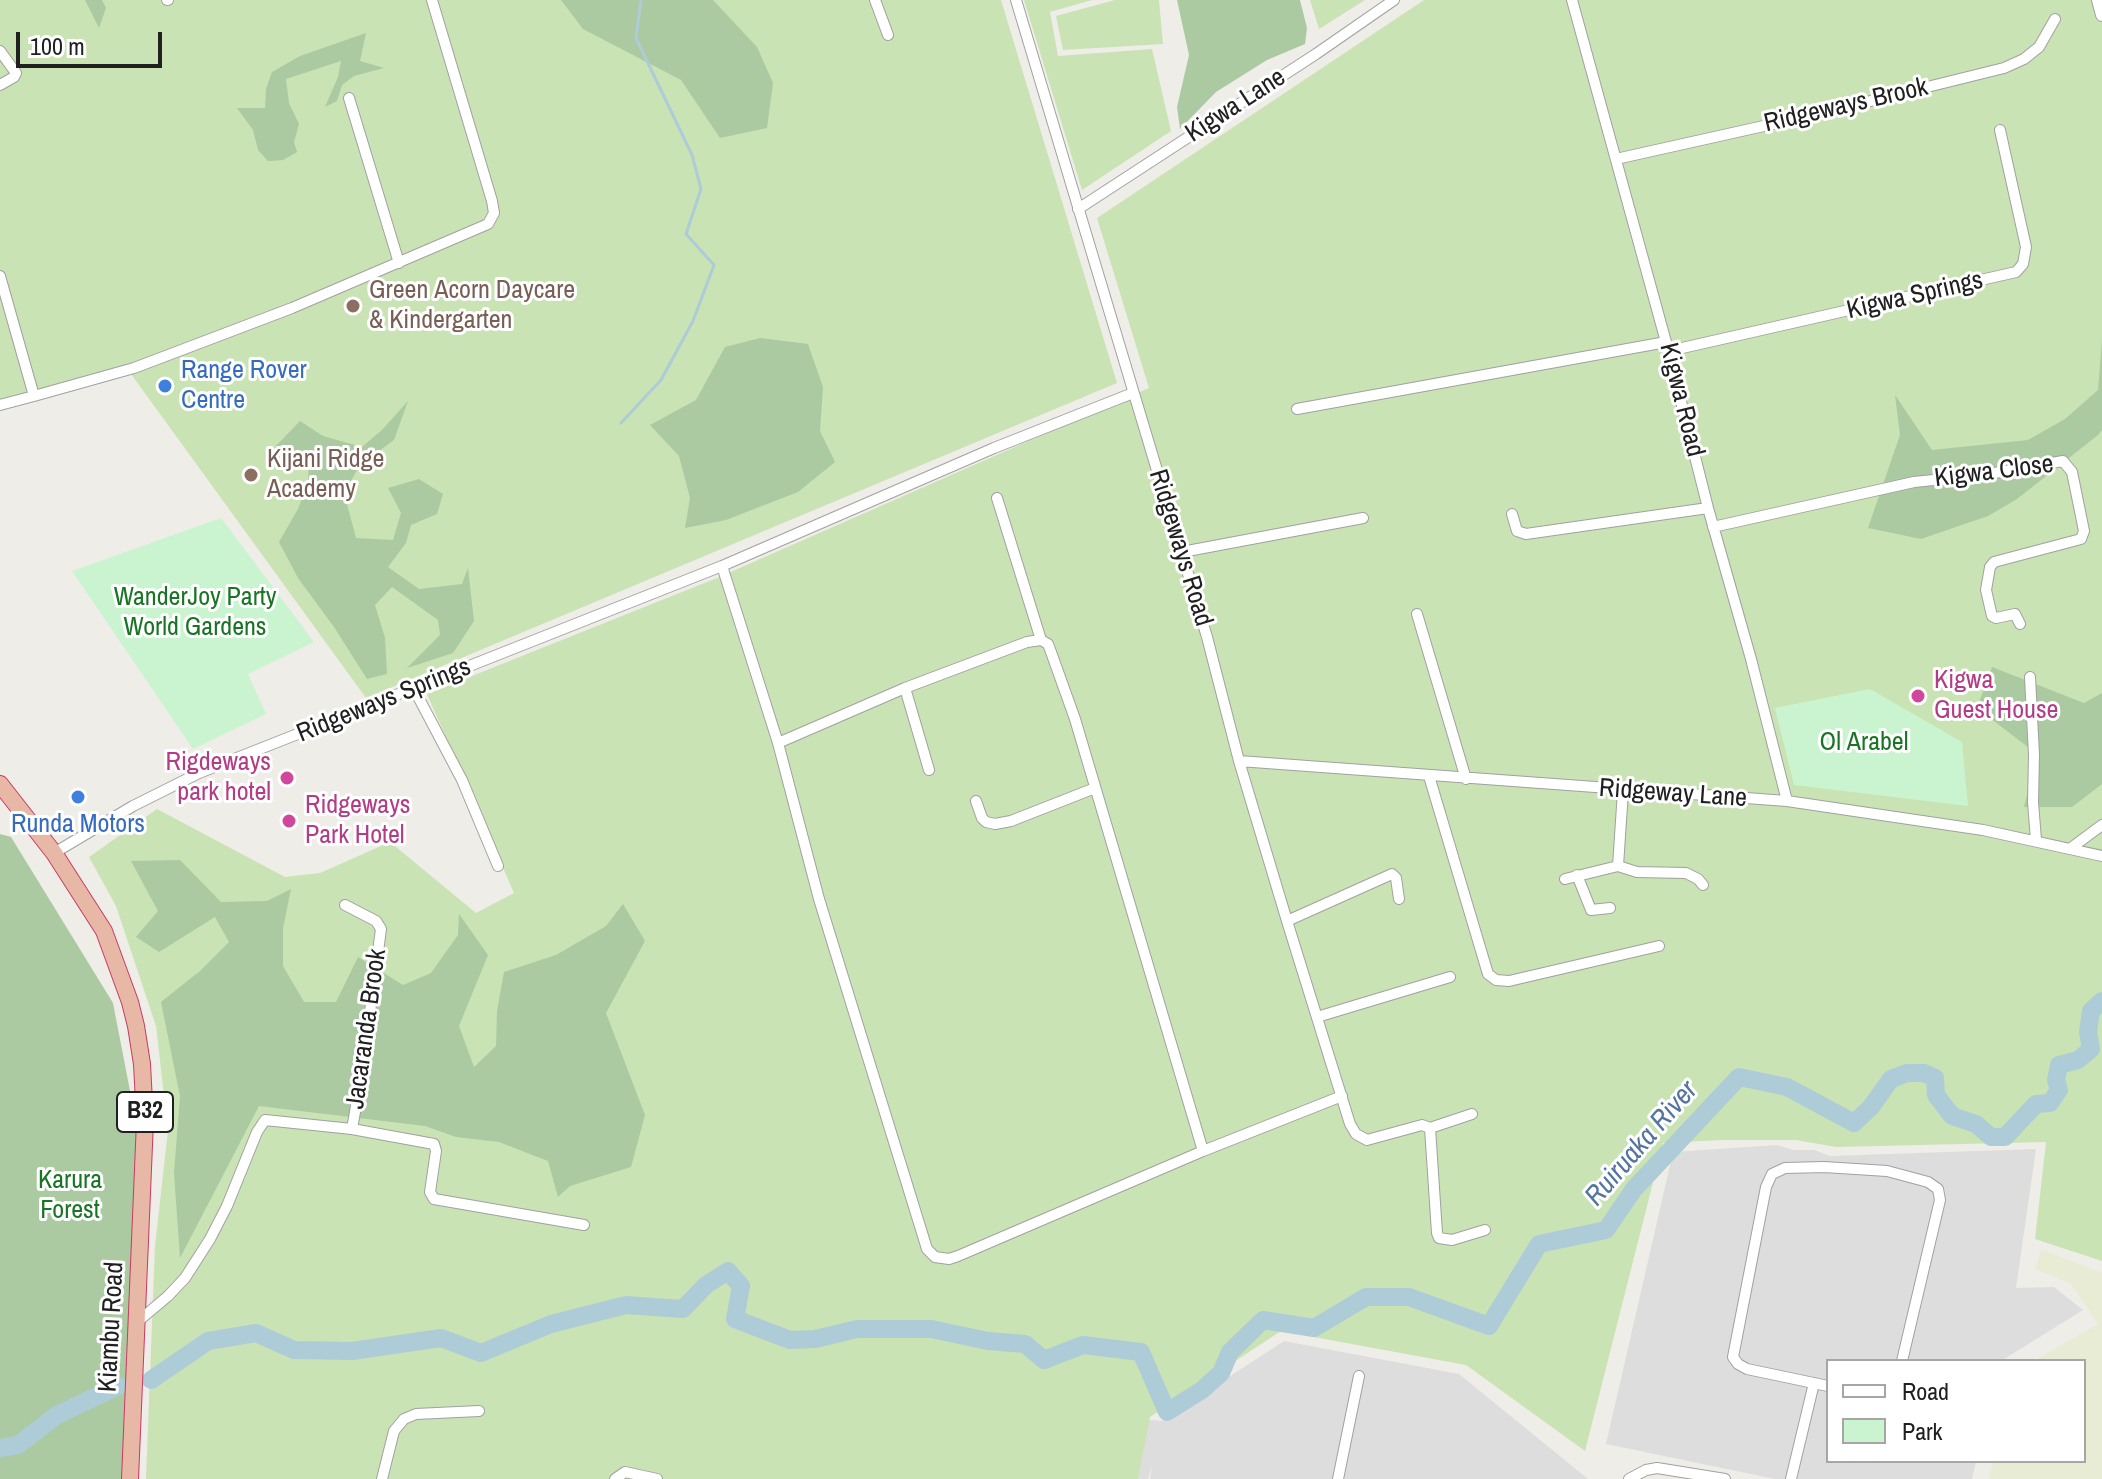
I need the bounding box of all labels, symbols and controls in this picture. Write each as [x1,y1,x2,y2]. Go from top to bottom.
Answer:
scale bar [20,16,166,66]
text: 100 m [30,30,85,62]
street label: Kigwa Lane [1180,62,1292,150]
street label: Ridgeways Brook [1761,72,1931,140]
street label: Kigwa Springs [1844,265,1986,327]
place label: Green Acorn Daycare & Kindergarten [369,275,575,336]
marker: Green Acorn Daycare & Kindergarten [344,297,362,315]
street label: Kigwa Road [1652,340,1710,460]
place label: Range Rover Centre [181,355,307,416]
marker: Range Rover Centre [156,377,174,395]
place label: Kijani Ridge Academy [267,444,384,506]
street label: Kigwa Close [1933,449,2055,495]
marker: Kijani Ridge Academy [242,466,260,484]
street label: Ridgeways Road [1141,466,1219,630]
park label: WanderJoy Party World Gardens [114,582,276,644]
street label: Ridgeways Springs [292,652,476,750]
place label: Kigwa Guest House [1934,665,2058,726]
marker: Kigwa Guest House [1909,687,1927,705]
park label: Ol Arabel [1820,727,1908,759]
place label: Rigdeways park hotel [166,747,271,808]
marker: Rigdeways park hotel [278,769,296,787]
street label: Ridgeway Lane [1598,773,1748,815]
marker: Runda Motors [69,788,87,806]
place label: Ridgeways Park Hotel [305,790,410,852]
place label: Runda Motors [11,809,145,841]
marker: Ridgeways Park Hotel [280,812,298,830]
street label: Jacaranda Brook [340,947,394,1111]
water label: Ruiruaka River [1579,1075,1705,1213]
road number: B32 [117,1092,173,1132]
park label: Karura Forest [38,1165,102,1226]
street label: Kiambu Road [93,1261,131,1393]
legend [1826,1359,2086,1463]
text: Road [1902,1375,1949,1407]
text: Park [1902,1415,1942,1447]

